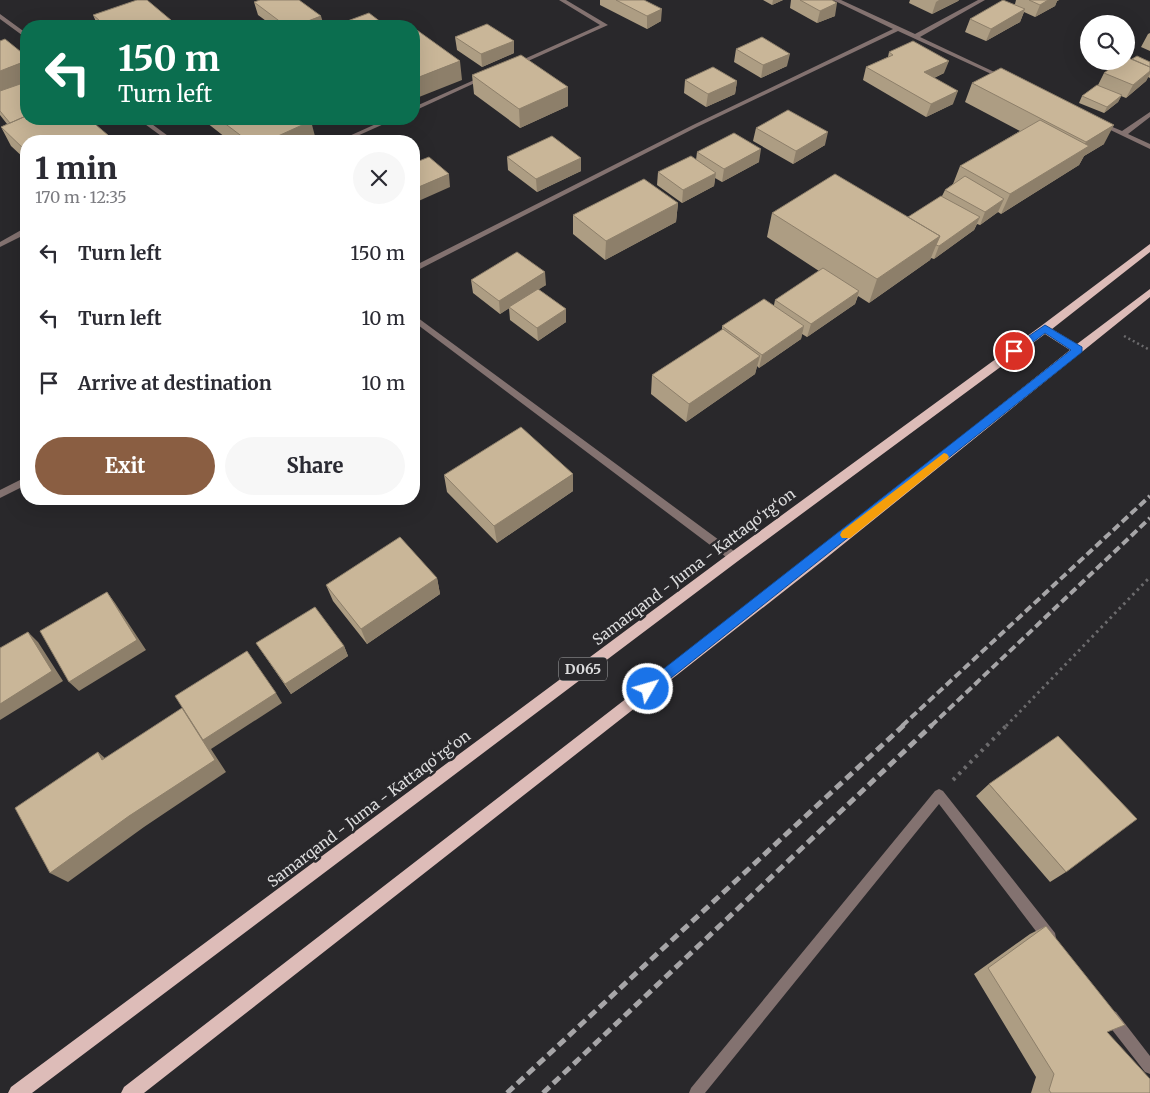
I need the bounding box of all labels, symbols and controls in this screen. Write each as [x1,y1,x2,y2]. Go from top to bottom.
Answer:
map controls [1080,15,1135,70]
button: search [1080,15,1135,70]
text: 150 m [118,37,220,81]
icon: left [35,40,100,105]
text: Turn left [118,80,212,108]
text: 1 min [35,149,117,187]
button: close [353,152,405,204]
text: 170 m · 12:35 [35,187,127,207]
icon: left [35,239,63,267]
text: Turn left [78,241,162,265]
text: 150 m [351,241,405,265]
icon: left [35,304,63,332]
text: Turn left [78,306,162,330]
text: 10 m [362,306,405,330]
pin [993,330,1035,372]
icon: arrive [1000,337,1028,365]
icon: arrive [35,369,63,397]
text: Arrive at destination [78,371,272,395]
text: 10 m [362,371,405,395]
button: Exit [35,437,215,495]
button: Share [225,437,405,495]
street label: Samarqand - Juma - Kattaqo‘rg‘on [588,484,799,649]
road number: D065 [559,658,607,681]
position arrow [621,662,673,714]
street label: Samarqand - Juma - Kattaqo‘rg‘on [263,726,474,891]

